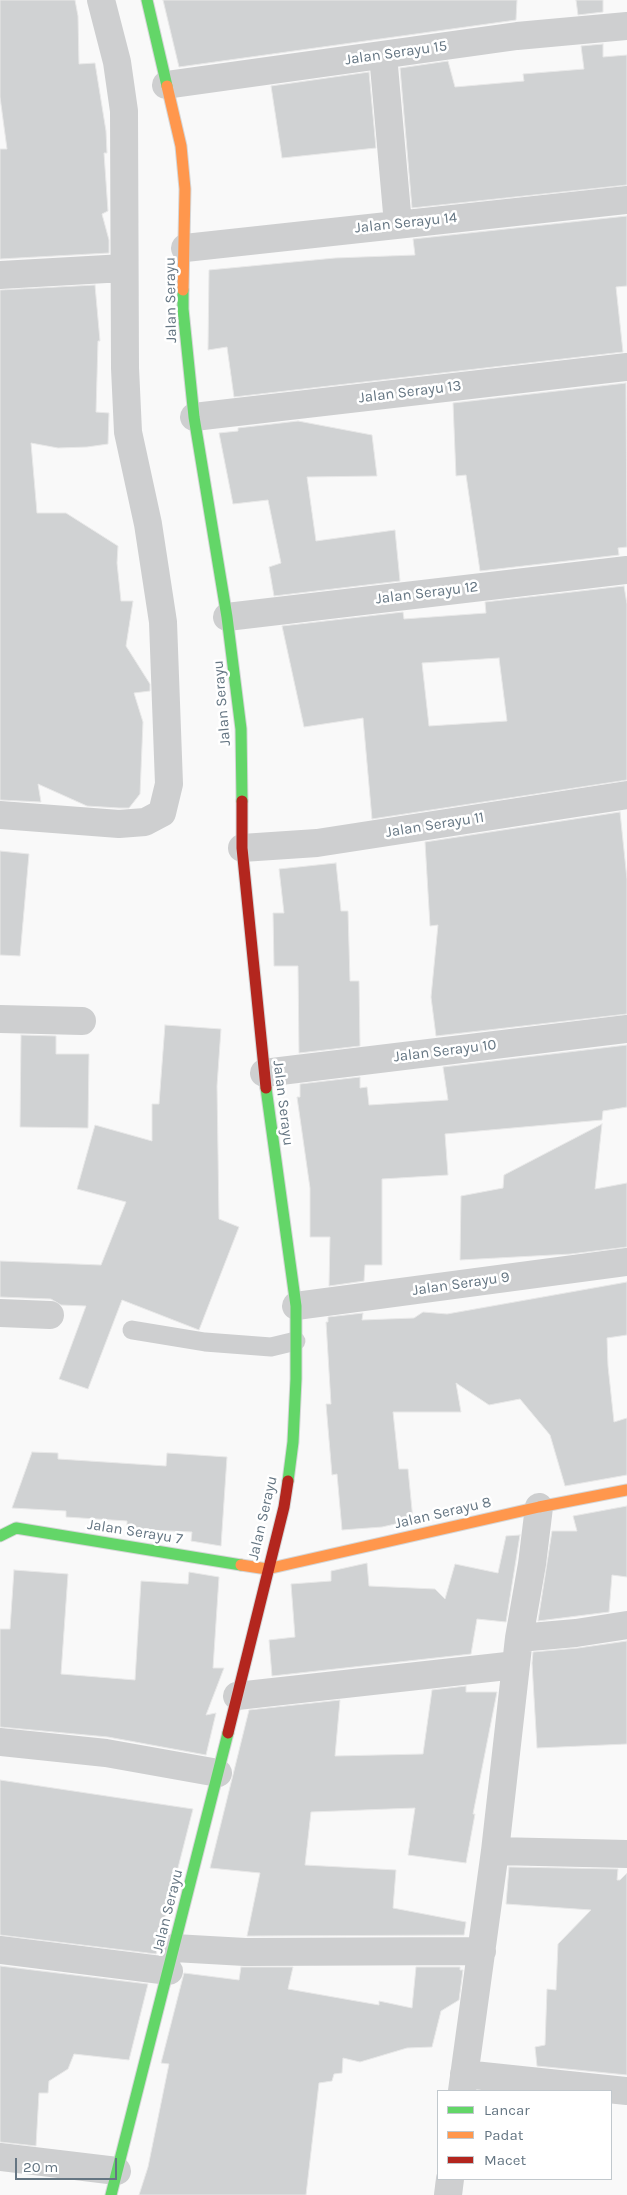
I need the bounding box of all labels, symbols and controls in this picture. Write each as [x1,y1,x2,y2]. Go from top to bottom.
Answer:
street label: Jalan Serayu 15 [344,37,448,69]
street label: Jalan Serayu 14 [354,209,458,237]
street label: Jalan Serayu [161,257,181,343]
street label: Jalan Serayu 13 [358,377,462,407]
street label: Jalan Serayu 12 [375,578,479,608]
street label: Jalan Serayu [209,659,235,747]
street label: Jalan Serayu 11 [385,808,485,842]
street label: Jalan Serayu 10 [393,1036,497,1066]
street label: Jalan Serayu [269,1059,297,1147]
street label: Jalan Serayu 9 [411,1268,511,1300]
street label: Jalan Serayu [245,1474,281,1562]
street label: Jalan Serayu 8 [393,1493,493,1533]
street label: Jalan Serayu 7 [86,1516,184,1548]
street label: Jalan Serayu [149,1867,187,1955]
legend [437,2090,612,2180]
text: Lancar [484,2101,530,2119]
text: Padat [484,2126,523,2144]
scale bar [18,2148,120,2180]
text: Macet [484,2151,526,2169]
text: 20 m [23,2158,58,2176]

